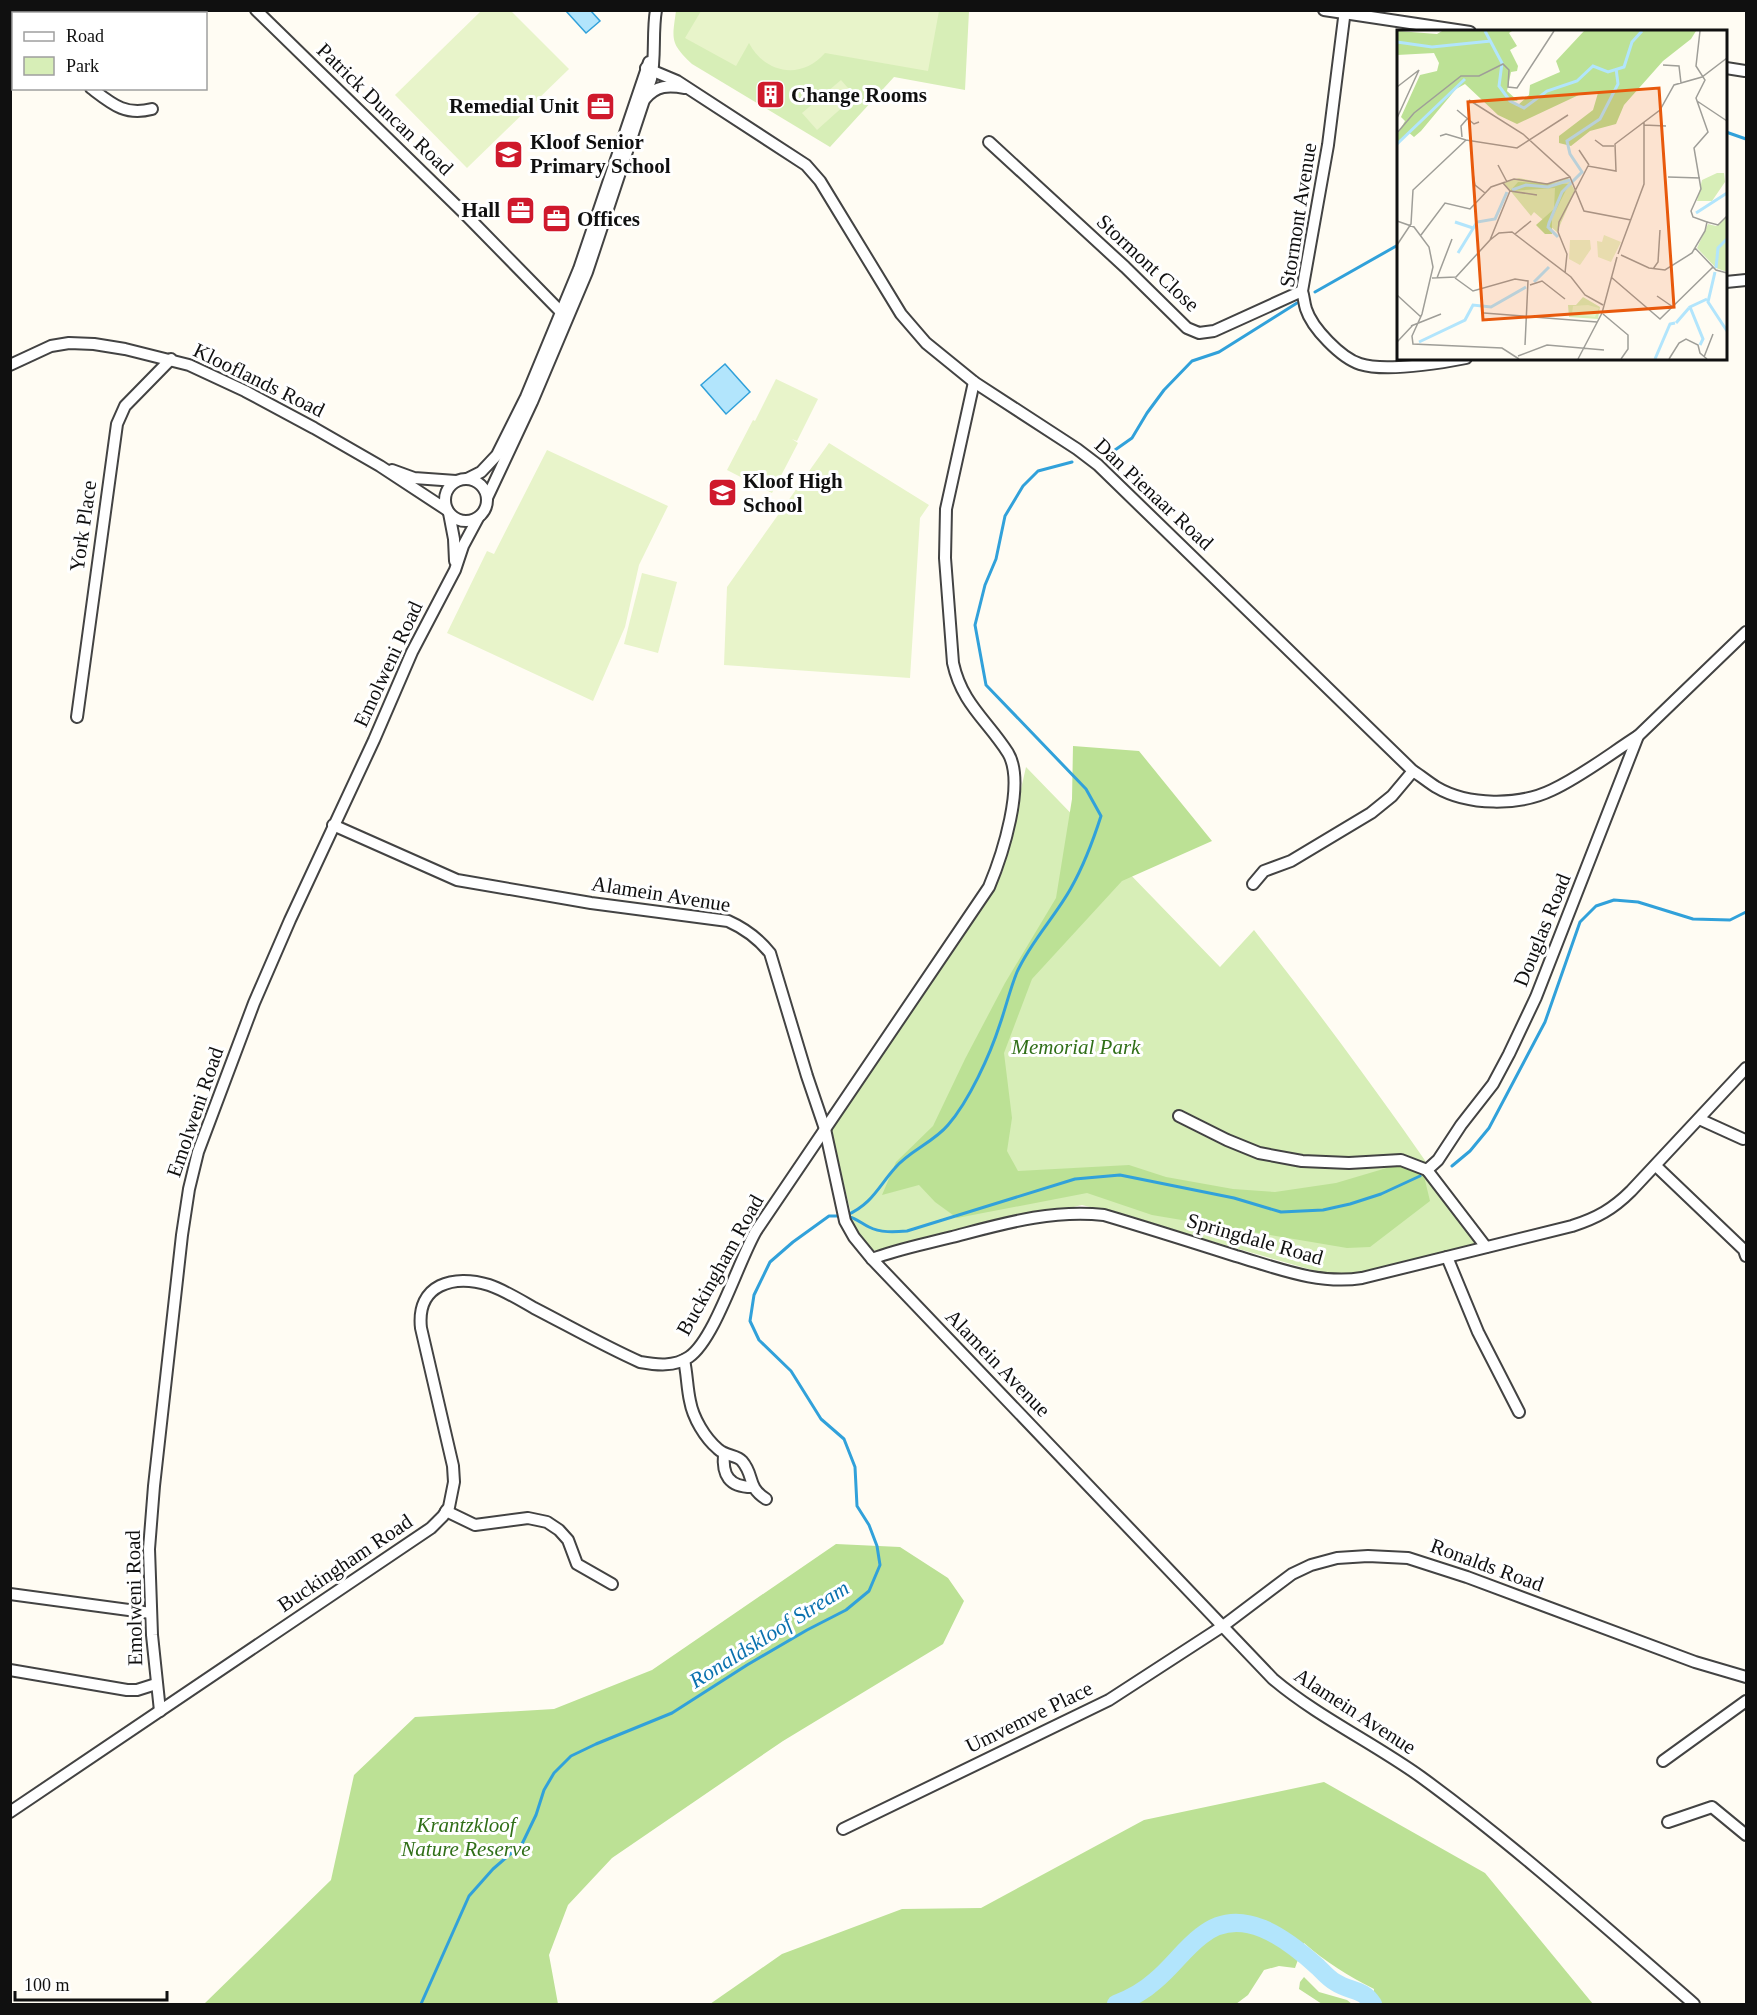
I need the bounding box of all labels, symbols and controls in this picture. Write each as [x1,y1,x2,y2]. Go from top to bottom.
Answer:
legend [12,12,207,90]
text: Road [66,26,104,46]
inset map [1397,30,1727,360]
street label: Patrick Duncan Road [312,38,458,180]
text: Park [66,56,99,76]
building icon: Change Rooms [754,79,786,111]
place label: Change Rooms [791,83,927,107]
office icon: Remedial Unit [584,90,616,122]
place label: Remedial Unit [449,94,579,118]
place label: Kloof Senior Primary School [530,130,671,178]
school or university icon: Kloof Senior Primary School [493,138,525,170]
street label: Stormont Avenue [1275,141,1321,289]
office icon: Hall [505,194,537,226]
place label: Hall [461,198,500,222]
office icon: Offices [540,203,572,235]
place label: Offices [577,207,640,231]
street label: Stormont Close [1092,209,1204,317]
street label: Klooflands Road [190,338,329,422]
street label: Dan Pienaar Road [1090,433,1218,555]
place label: Kloof High School [743,469,843,517]
school or university icon: Kloof High School [706,477,738,509]
street label: York Place [65,479,101,573]
street label: Emolweni Road [348,597,428,731]
street label: Douglas Road [1508,870,1576,990]
street label: Alamein Avenue [590,871,732,917]
park label: Memorial Park [1011,1035,1141,1059]
street label: Emolweni Road [162,1043,229,1180]
street label: Buckingham Road [671,1190,769,1339]
street label: Springdale Road [1184,1208,1326,1270]
street label: Alamein Avenue [941,1304,1055,1422]
street label: Buckingham Road [273,1509,417,1617]
street label: Emolweni Road [121,1529,147,1666]
street label: Ronalds Road [1427,1533,1547,1597]
water label: Ronaldskloof Stream [684,1575,853,1694]
street label: Alamein Avenue [1290,1663,1420,1759]
street label: Umvemve Place [962,1676,1096,1758]
park label: Krantzkloof Nature Reserve [400,1813,531,1861]
scale bar [15,1964,166,2002]
text: 100 m [24,1975,70,1995]

